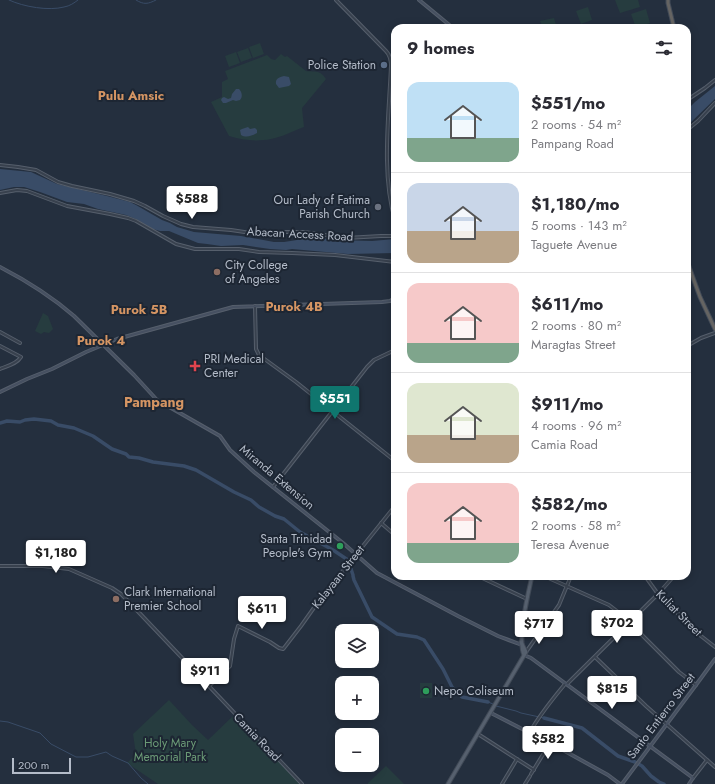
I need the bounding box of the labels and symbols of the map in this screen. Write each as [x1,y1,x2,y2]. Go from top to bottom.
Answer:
place label: Police Station [308,56,376,74]
marker: Police Station [379,60,389,70]
district label: Pulu Amsic [98,86,164,105]
pin: $588 [168,186,216,220]
place label: Our Lady of Fatima Parish Church [273,191,370,223]
marker: Our Lady of Fatima Parish Church [373,202,383,212]
street label: Abacan Access Road [246,222,354,246]
place label: City College of Angeles [225,256,288,288]
marker: City College of Angeles [212,267,222,277]
district label: Purok 4B [265,297,323,316]
district label: Purok 5B [111,300,168,319]
district label: Purok 4 [77,331,125,350]
place label: PRI Medical Center [204,350,264,382]
marker: PRI Medical Center [189,360,201,372]
pin: $551 [311,386,359,420]
district label: Pampang [124,392,184,412]
street label: Miranda Extension [236,440,318,514]
place label: Santa Trinidad People's Gym [260,530,332,562]
pin: $1,180 [23,540,89,574]
street label: Kalayaan Street [307,541,369,613]
marker: Santa Trinidad People's Gym [335,541,345,551]
place label: Clark International Premier School [124,583,216,615]
street label: Kuliat Street [652,586,706,640]
marker: Clark International Premier School [111,594,121,604]
pin: $611 [238,596,286,630]
pin: $702 [593,610,641,644]
pin: $717 [515,611,563,645]
pin: $911 [181,658,229,692]
street label: Santo Entierro Street [623,669,699,763]
pin: $815 [588,676,636,710]
place label: Nepo Coliseum [434,682,514,700]
marker: Nepo Coliseum [421,686,431,696]
street label: Camia Road [229,709,285,765]
pin: $582 [524,726,572,760]
park label: Holy Mary Memorial Park [134,734,207,766]
scale bar [12,756,71,775]

